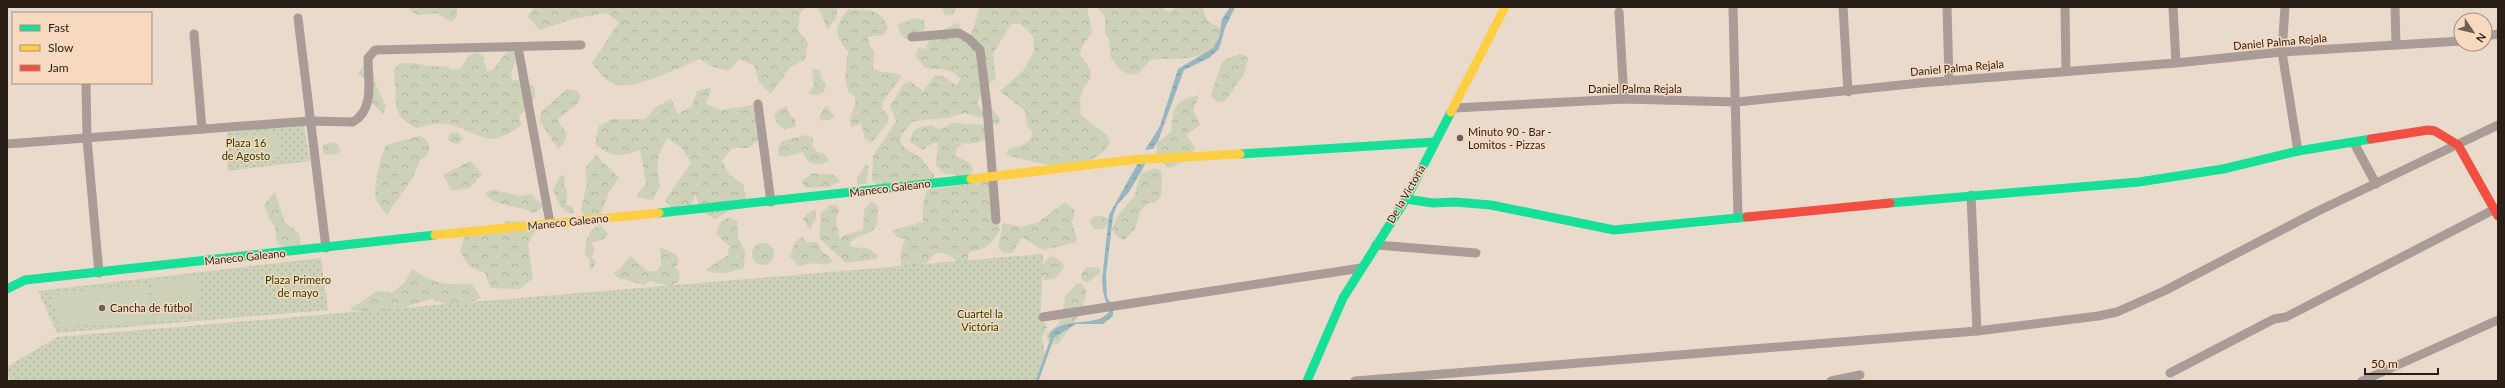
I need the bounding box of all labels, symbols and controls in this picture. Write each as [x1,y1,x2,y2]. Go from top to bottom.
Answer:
legend [12,12,152,84]
north arrow [2453,12,2493,52]
text: Fast [48,20,70,35]
street label: Daniel Palma Rejala [2233,31,2327,52]
text: N [2474,31,2489,45]
text: Slow [48,40,74,55]
street label: Daniel Palma Rejala [1910,57,2004,78]
text: Jam [48,60,69,75]
street label: Daniel Palma Rejala [1588,82,1682,95]
place label: Minuto 90 - Bar - Lomitos - Pizzas [1468,125,1552,151]
marker: Minuto 90 - Bar - Lomitos - Pizzas [1455,133,1465,143]
park label: Plaza 16 de Agosto [222,136,270,162]
street label: De la Victoria [1384,162,1427,225]
street label: Maneco Galeano [849,176,931,199]
street label: Maneco Galeano [527,211,609,232]
street label: Maneco Galeano [204,246,286,267]
park label: Plaza Primero de mayo [265,273,331,299]
place label: Cancha de fútbol [110,301,192,314]
marker: Cancha de fútbol [97,303,107,313]
park label: Cuartel la Victória [957,307,1003,333]
scale bar [2365,350,2438,376]
text: 50 m [2371,356,2398,371]

